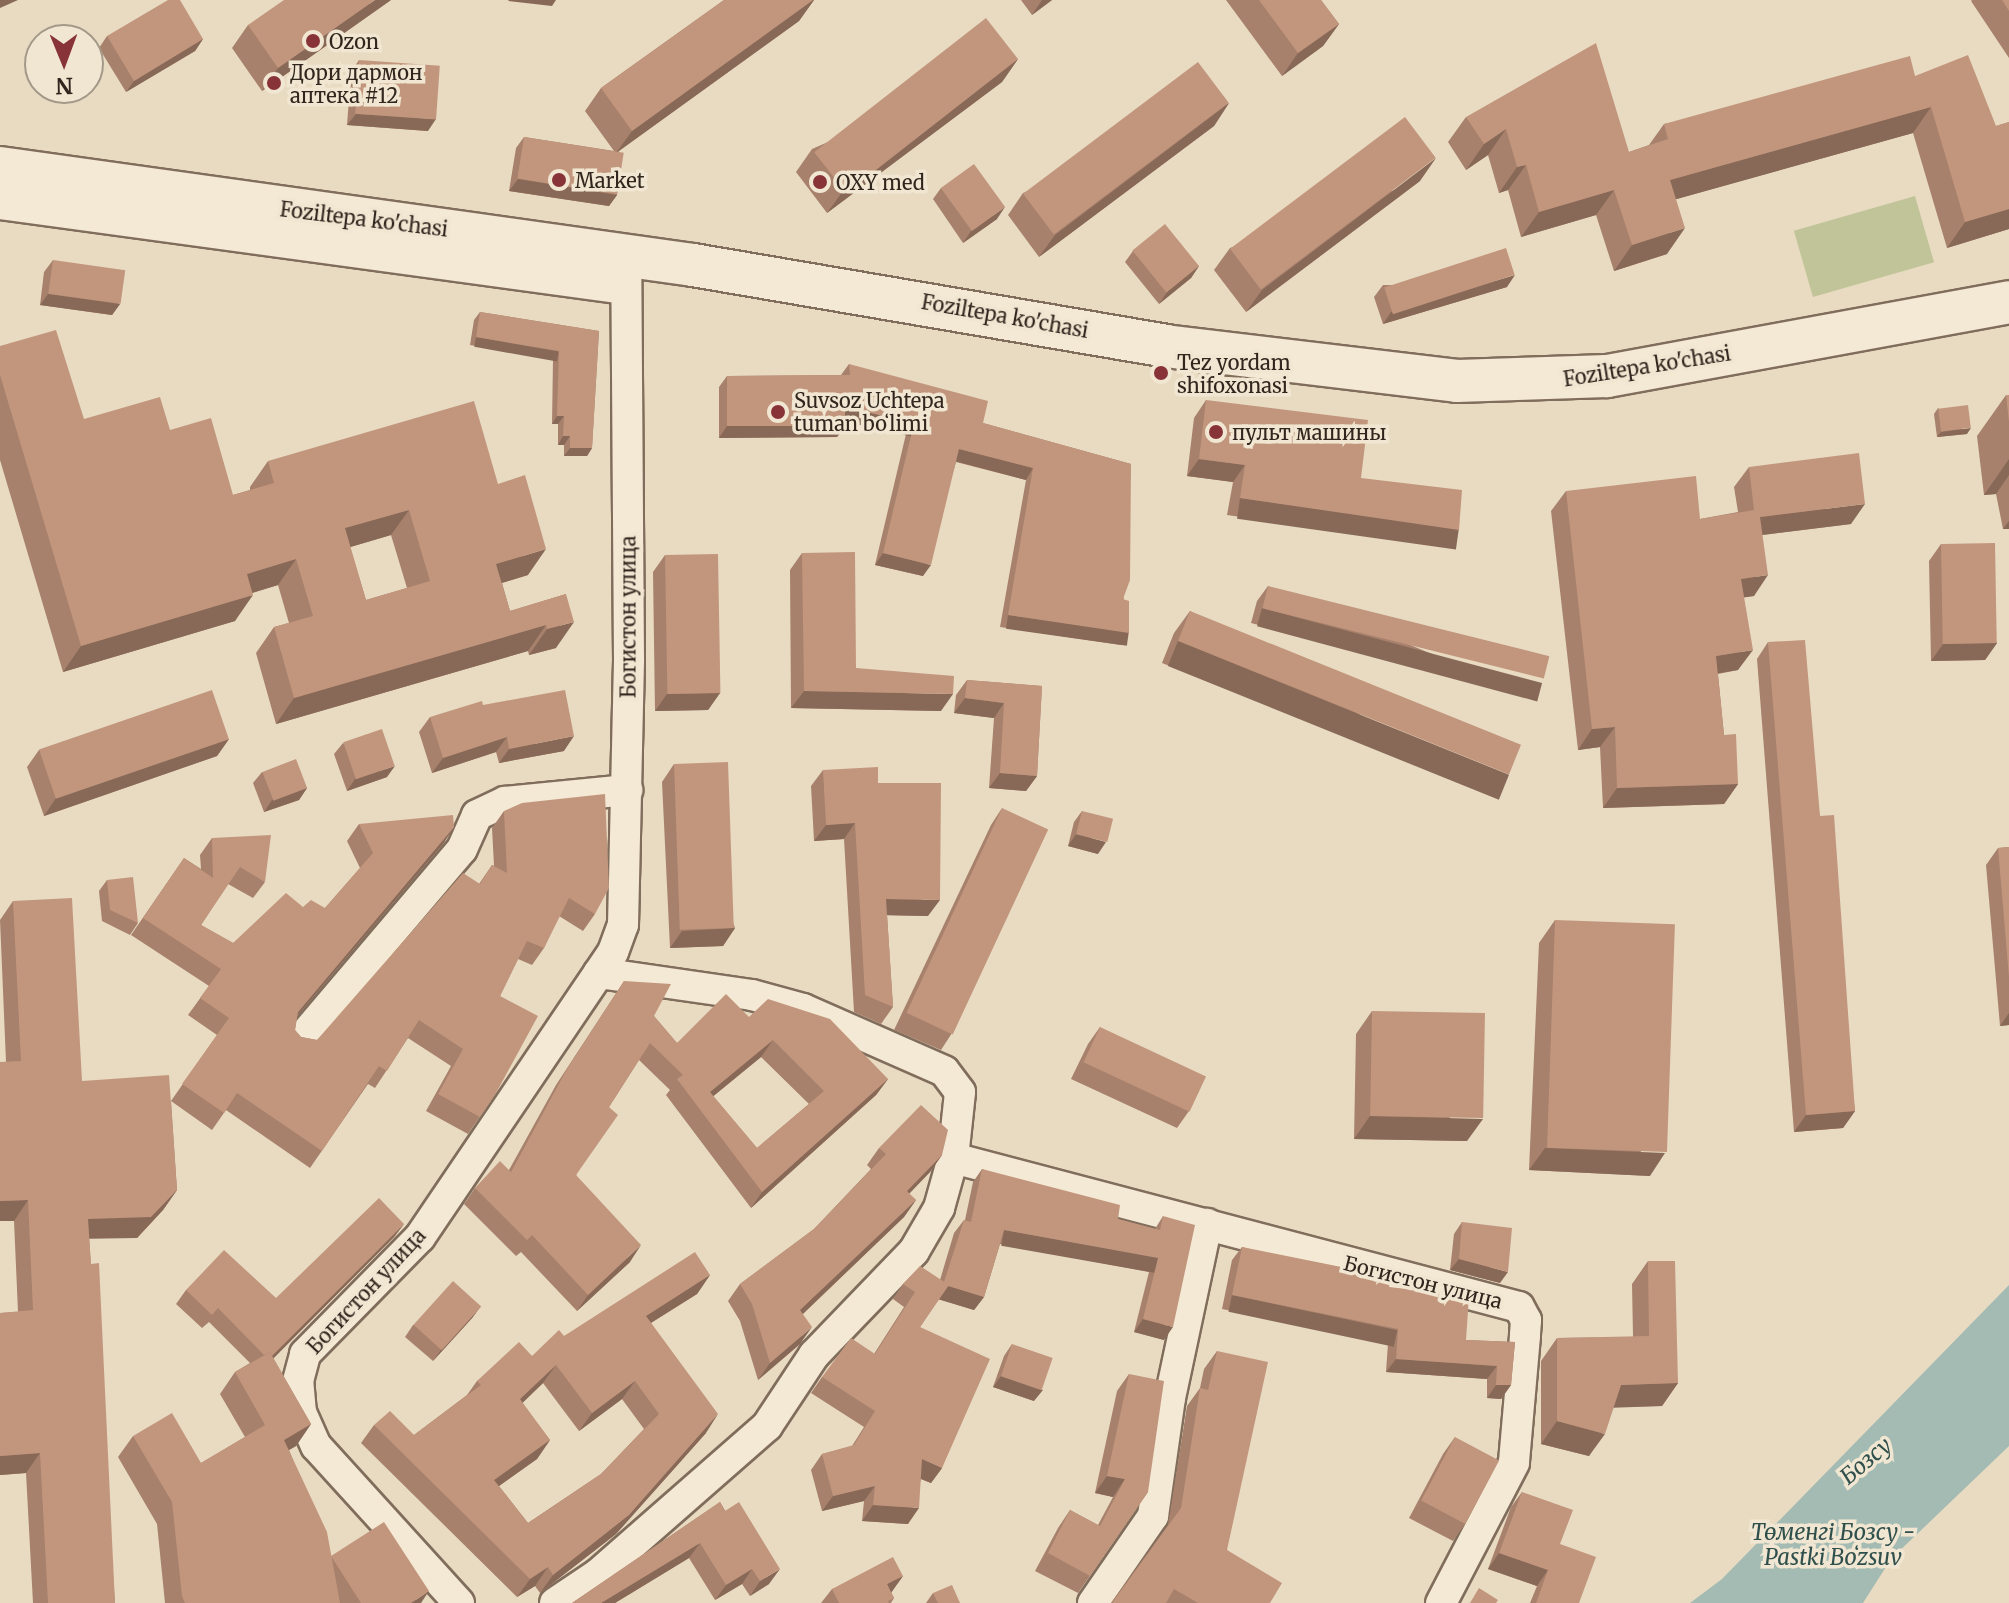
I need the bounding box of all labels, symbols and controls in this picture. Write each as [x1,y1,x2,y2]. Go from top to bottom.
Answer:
north arrow [24,24,104,104]
place label: Ozon [329,29,379,53]
marker: Ozon [304,32,322,50]
place label: Дори дармон аптека #12 [290,60,422,107]
text: N [55,72,73,100]
marker: Дори дармон аптека #12 [265,74,283,92]
place label: Market [575,168,644,192]
place label: OXY med [836,170,925,194]
marker: Market [550,171,568,189]
marker: OXY med [811,173,829,191]
street label: Foziltepa ko'chasi [279,197,449,241]
street label: Foziltepa ko'chasi [920,289,1090,343]
street label: Foziltepa ko'chasi [1561,341,1733,391]
place label: Tez yordam shifoxonasi [1177,350,1291,397]
marker: Tez yordam shifoxonasi [1152,364,1170,382]
place label: Suvsoz Uchtepa tuman boʻlimi [794,388,944,435]
marker: Suvsoz Uchtepa tuman boʻlimi [769,403,787,421]
place label: пульт машины [1232,420,1386,444]
marker: пульт машины [1207,423,1225,441]
street label: Богистон улица [616,536,640,698]
street label: Богистон улица [302,1223,430,1359]
street label: Богистон улица [1341,1251,1505,1313]
water label: Бозсу [1835,1432,1897,1490]
water label: Төменгі Бозсу - Pastki Boʻzsuv [1751,1519,1915,1570]

